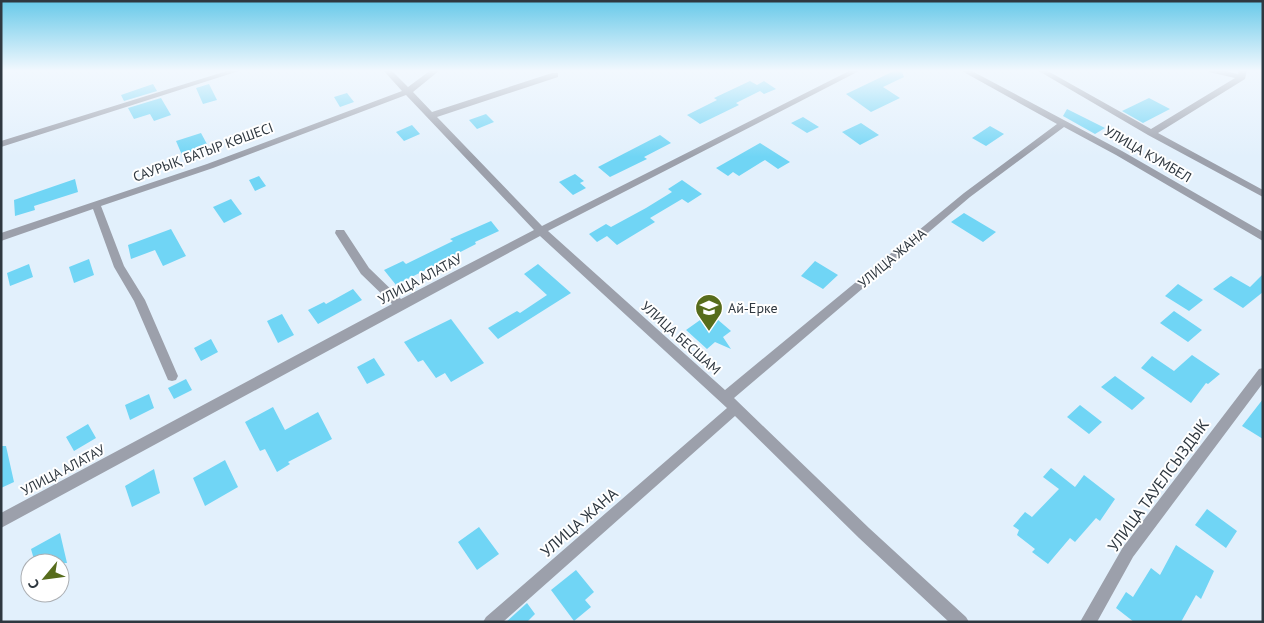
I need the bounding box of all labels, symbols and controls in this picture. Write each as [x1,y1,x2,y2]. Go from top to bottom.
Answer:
street label: САУРЫҚ БАТЫР КӨШЕСІ [130,118,276,186]
street label: УЛИЦА КУМБЕЛ [1101,122,1195,186]
street label: УЛИЦА ЖАНА [854,224,930,292]
street label: УЛИЦА АЛАТАУ [375,249,465,309]
school or university icon: Ай-Ерке [694,293,724,332]
street label: УЛИЦА БЕСШАМ [637,297,725,379]
place label: Ай-Ерке [728,299,778,317]
street label: УЛИЦА ТАУЕЛСЫЗДЫК [1103,414,1213,555]
street label: УЛИЦА АЛАТАУ [18,440,108,500]
street label: УЛИЦА ЖАНА [536,483,622,561]
north arrow [20,553,70,603]
text: С [24,576,43,592]

